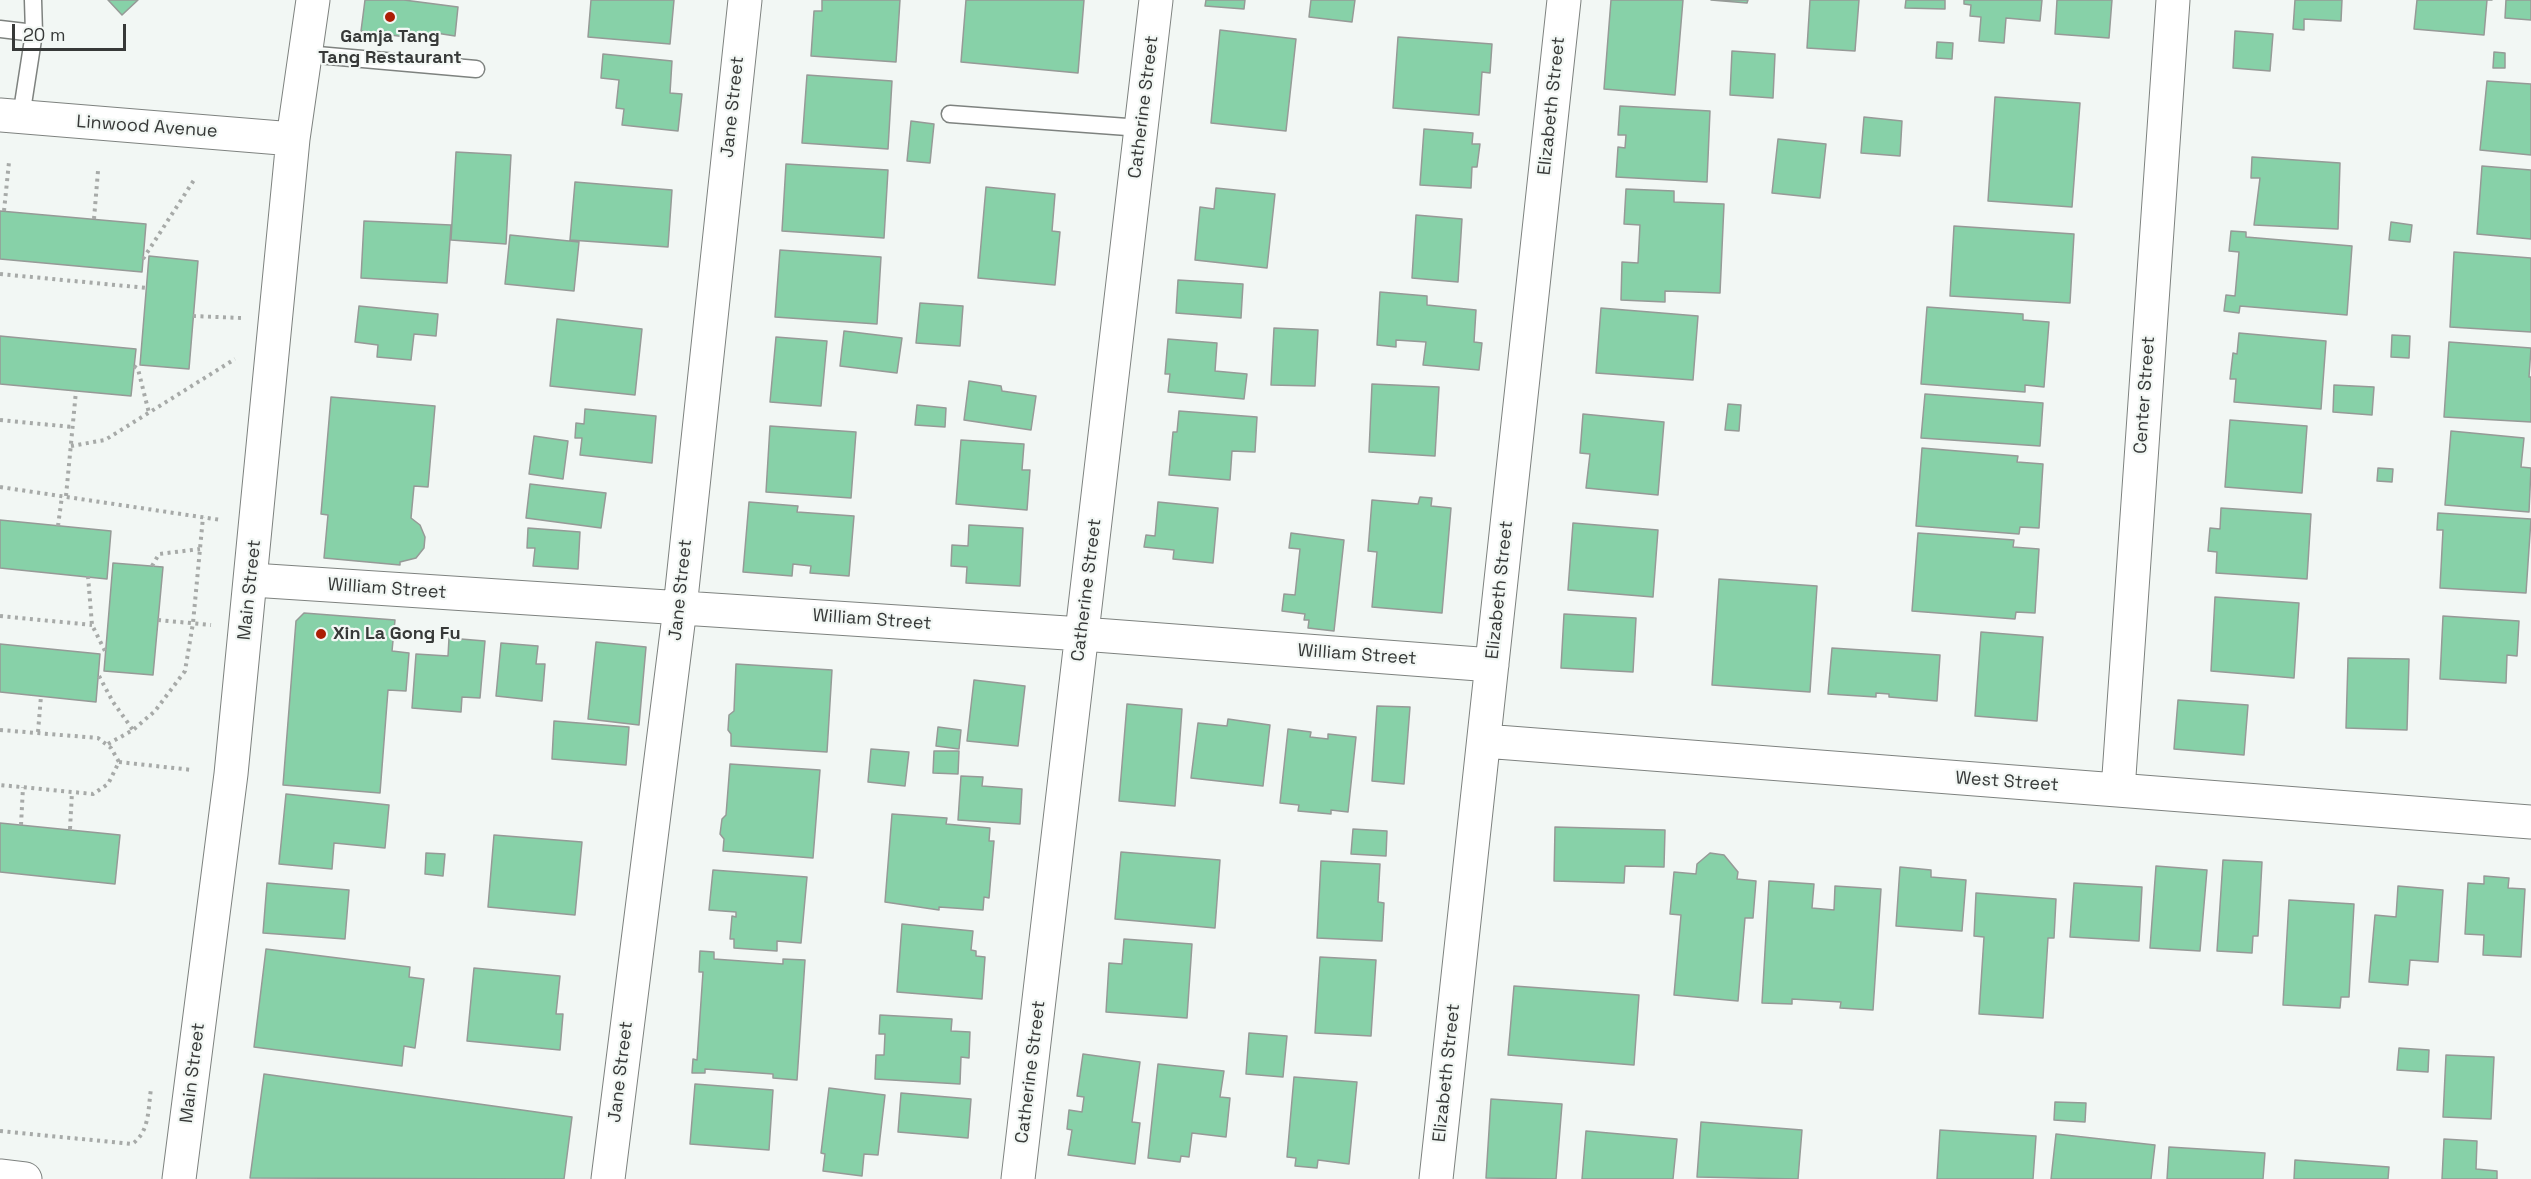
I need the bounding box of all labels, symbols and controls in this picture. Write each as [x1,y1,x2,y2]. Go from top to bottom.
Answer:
marker: Gamja Tang Tang Restaurant [383,10,397,24]
scale bar [15,12,129,50]
text: 20 m [23,23,66,46]
place label: Gamja Tang Tang Restaurant [318,26,462,68]
street label: Catherine Street [1125,34,1163,180]
street label: Elizabeth Street [1534,36,1570,176]
street label: Jane Street [717,55,749,159]
street label: Linwood Avenue [76,111,218,143]
street label: Center Street [2130,335,2160,455]
street label: Catherine Street [1068,517,1106,663]
street label: Elizabeth Street [1482,520,1518,660]
street label: Jane Street [665,538,697,642]
street label: Main Street [234,539,266,641]
street label: William Street [327,574,447,604]
street label: William Street [812,605,932,635]
place label: Xin La Gong Fu [333,623,461,645]
marker: Xin La Gong Fu [314,627,328,641]
street label: William Street [1297,640,1417,670]
street label: West Street [1955,768,2059,796]
street label: Catherine Street [1012,999,1050,1145]
street label: Elizabeth Street [1429,1003,1465,1143]
street label: Jane Street [604,1020,638,1124]
street label: Main Street [176,1022,210,1124]

